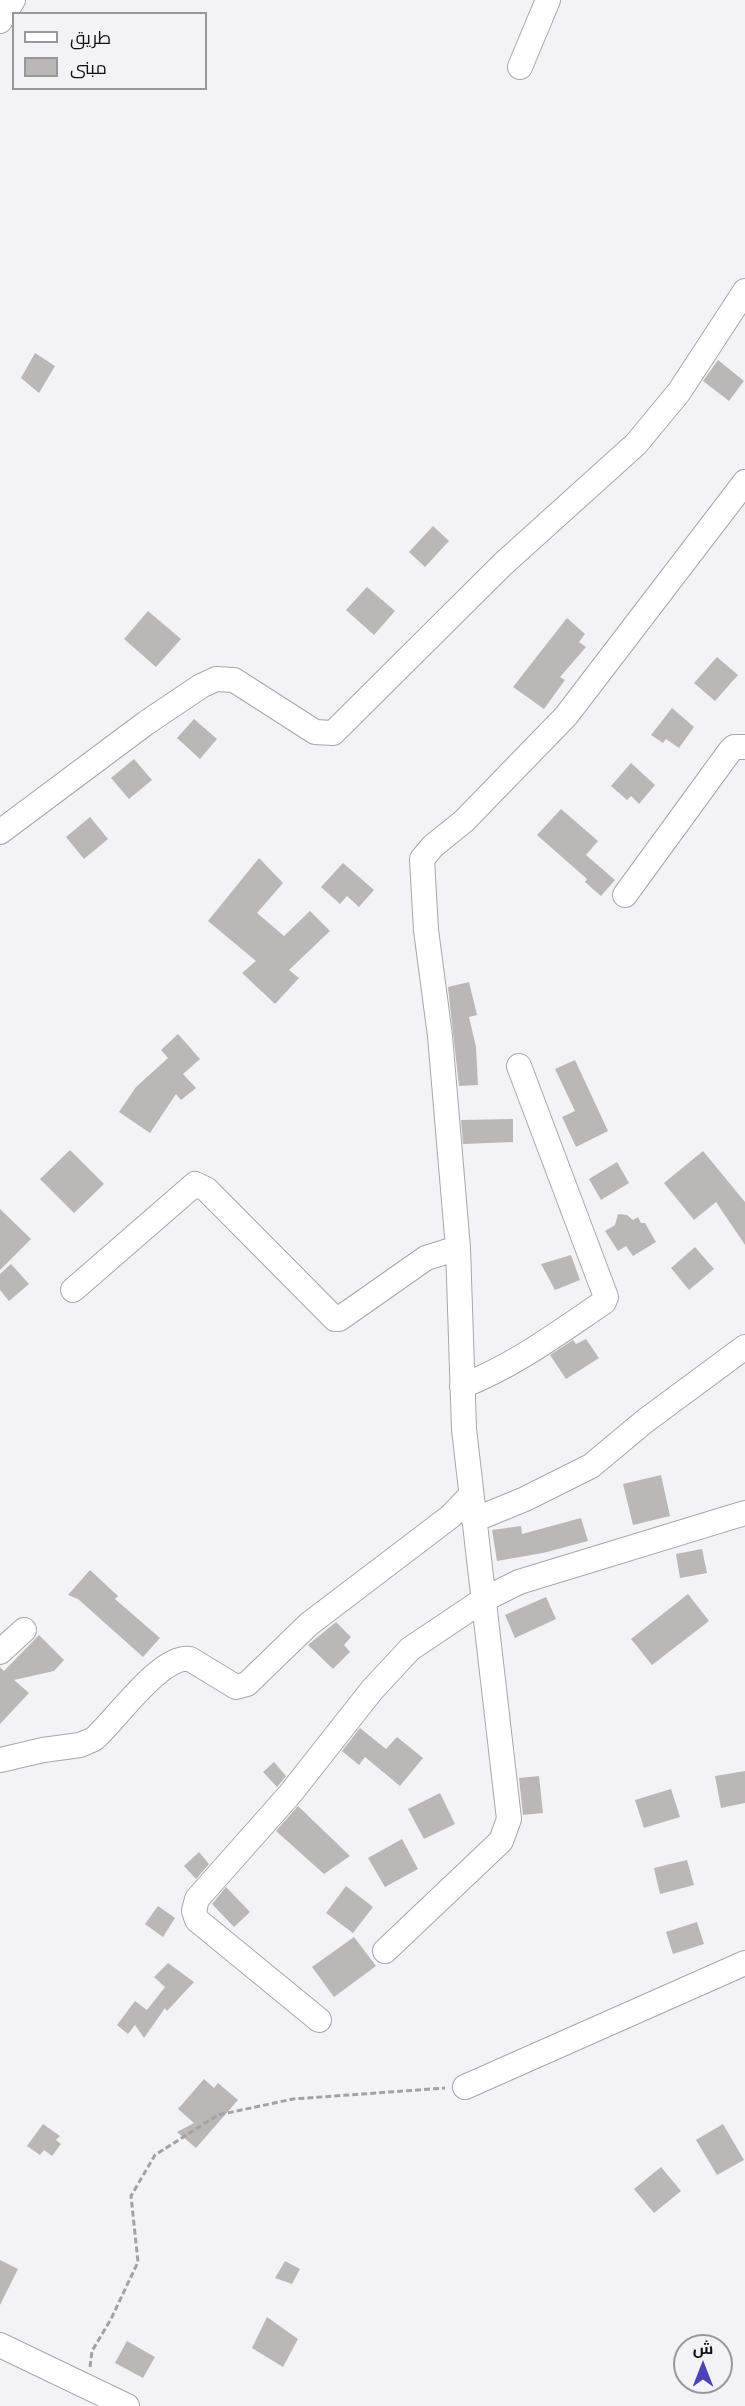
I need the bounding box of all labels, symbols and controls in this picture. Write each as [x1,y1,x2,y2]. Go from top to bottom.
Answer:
legend [12,12,207,90]
text: طريق [70,26,111,48]
text: مبنى [70,56,107,78]
north arrow [673,2334,733,2394]
text: ش [693,2338,713,2357]

